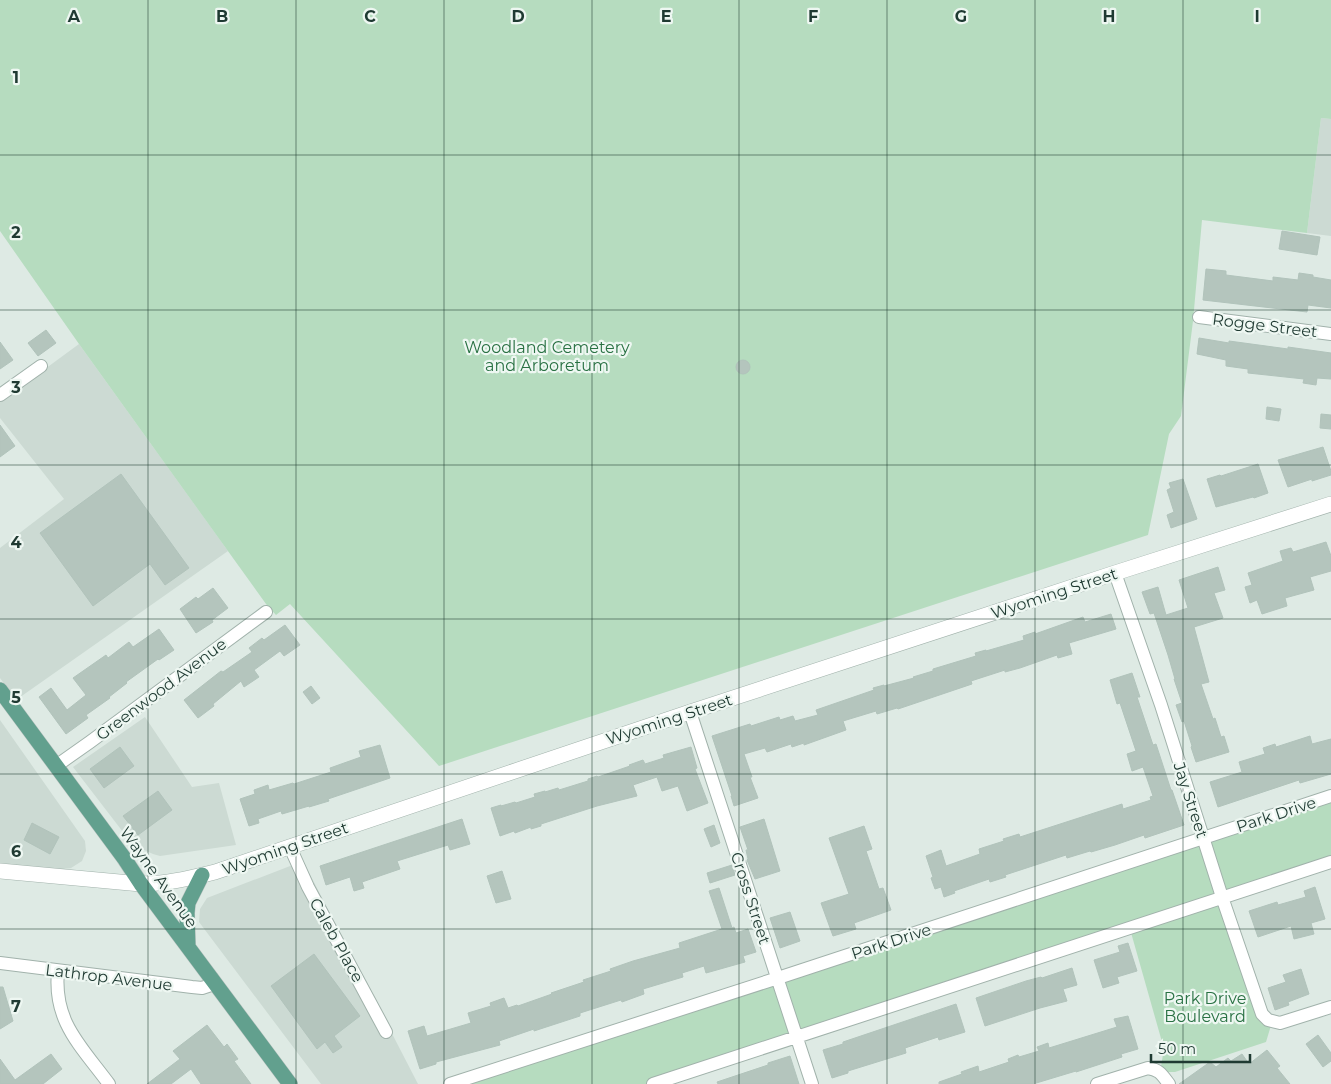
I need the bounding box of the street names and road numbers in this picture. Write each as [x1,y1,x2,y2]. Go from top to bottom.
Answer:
street label: Rogge Street [1211,310,1319,341]
street label: Wyoming Street [989,564,1120,623]
street label: Greenwood Avenue [93,634,230,744]
street label: Wyoming Street [604,690,735,749]
street label: Jay Street [1169,759,1212,841]
street label: Park Drive [1234,793,1318,836]
street label: Wyoming Street [220,818,351,879]
street label: Wayne Avenue [116,823,201,931]
street label: Cross Street [727,850,775,947]
street label: Caleb Place [306,895,368,986]
street label: Park Drive [849,920,933,963]
street label: Lathrop Avenue [44,960,174,995]

